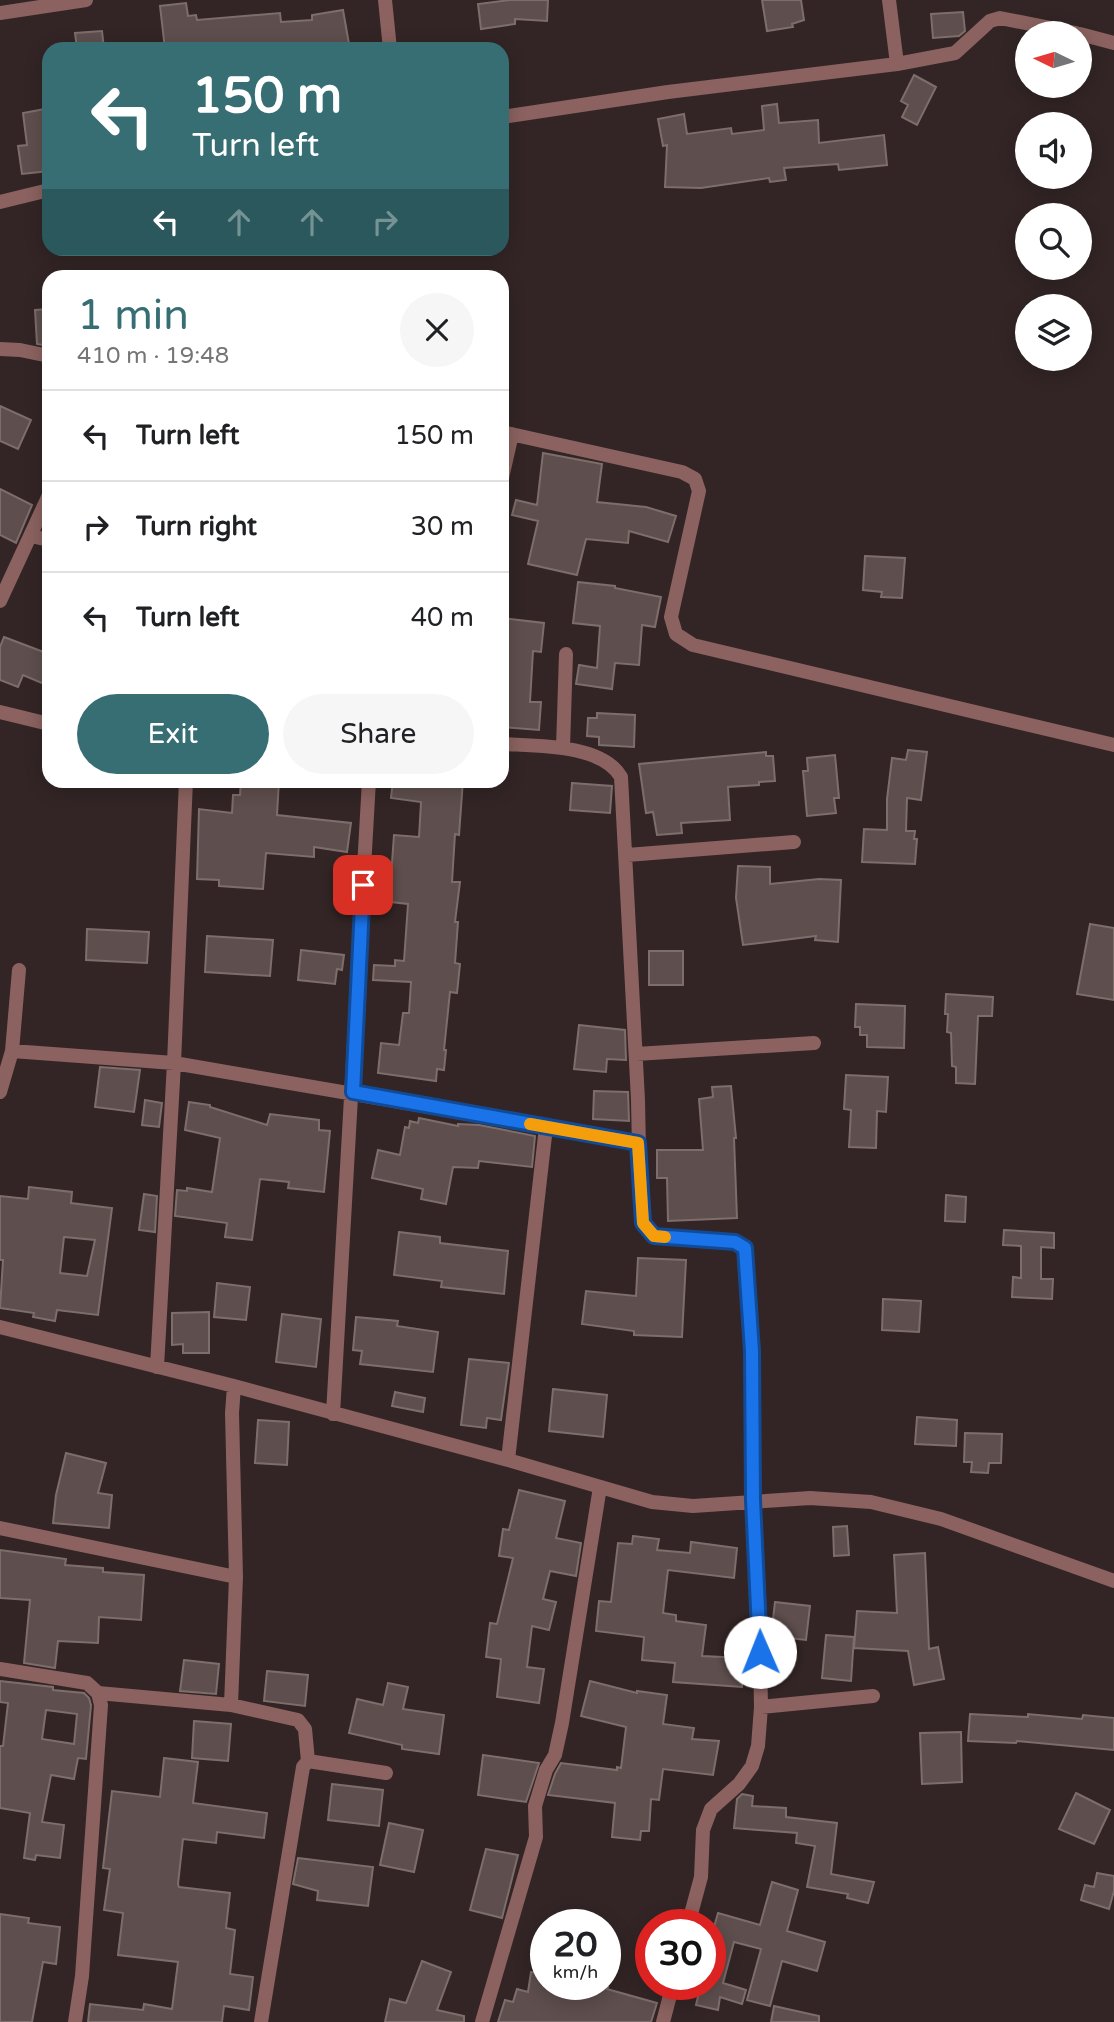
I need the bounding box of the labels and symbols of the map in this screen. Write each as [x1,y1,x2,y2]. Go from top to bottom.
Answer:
north arrow [1015,21,1092,98]
pin [333,855,393,915]
position arrow [723,1615,797,1689]
speed limit sign: 30 [635,1909,726,2000]

